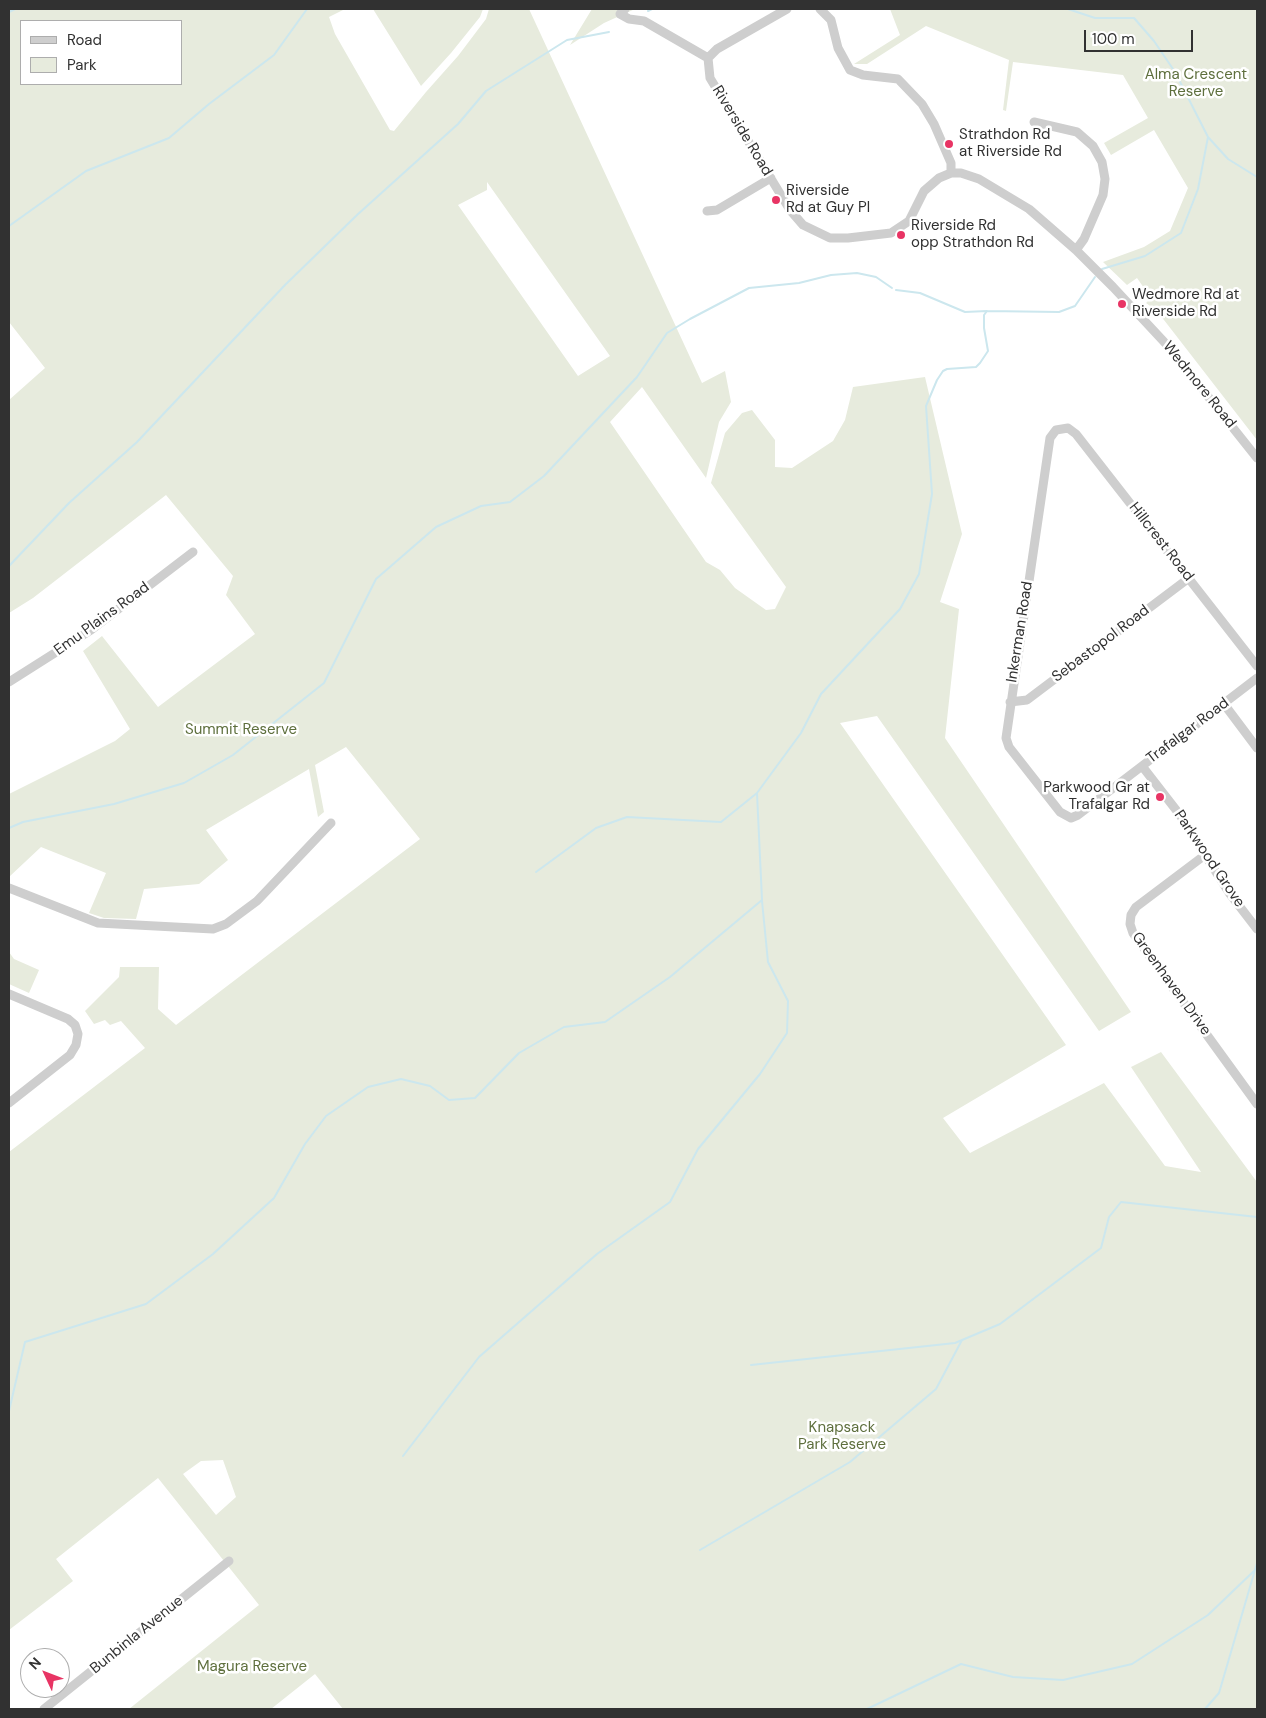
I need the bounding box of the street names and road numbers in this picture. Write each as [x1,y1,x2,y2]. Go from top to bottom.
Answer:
street label: Riverside Road [708,83,776,179]
street label: Wedmore Road [1158,338,1240,432]
street label: Hillcrest Road [1125,499,1197,585]
street label: Emu Plains Road [51,578,153,660]
street label: Inkerman Road [1003,580,1037,684]
street label: Sebastopol Road [1049,602,1153,686]
street label: Trafalgar Road [1143,694,1233,768]
street label: Parkwood Grove [1170,807,1248,911]
street label: Greenhaven Drive [1128,929,1214,1039]
street label: Bunbinla Avenue [87,1592,187,1678]

